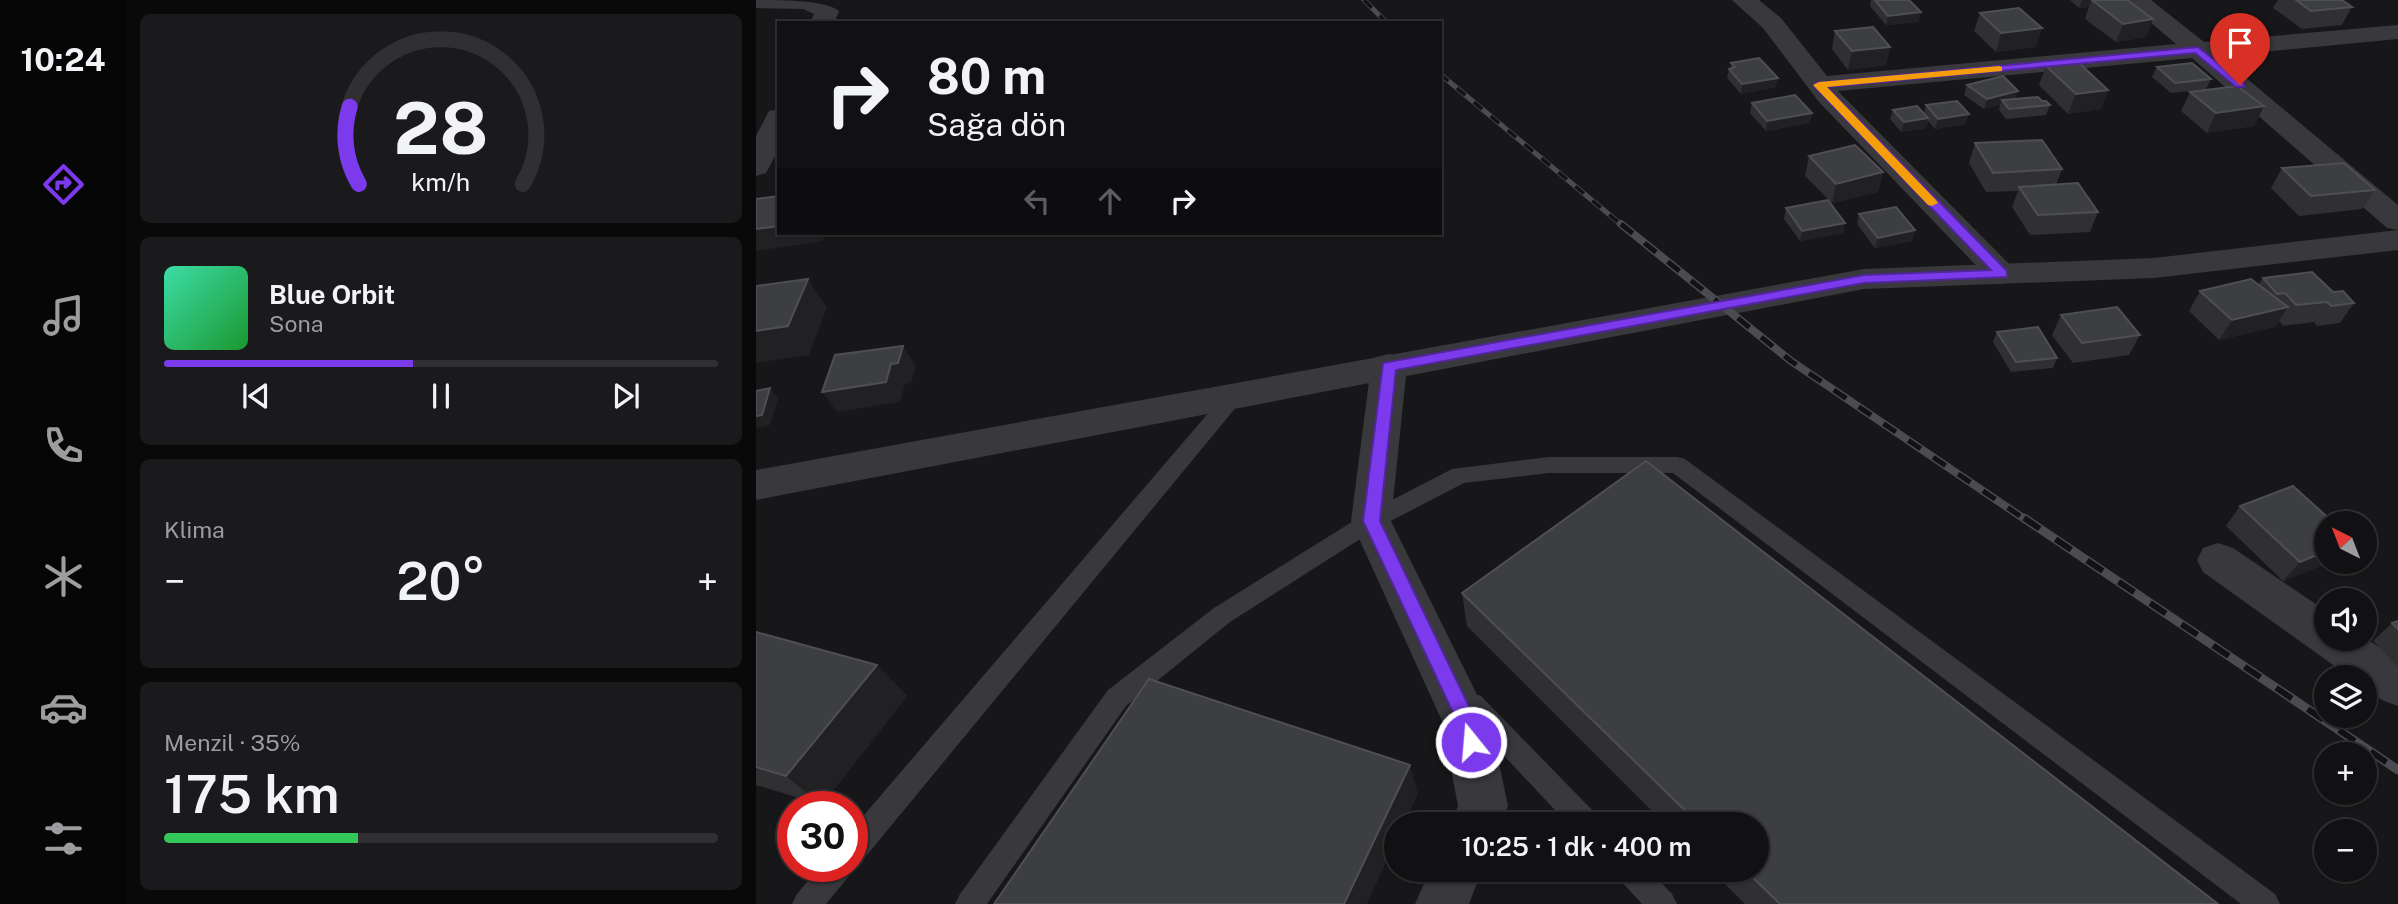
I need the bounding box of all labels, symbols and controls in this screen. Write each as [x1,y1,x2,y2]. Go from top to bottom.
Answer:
pin [2210,13,2270,85]
icon: arrive [2221,24,2259,62]
text: 10:24 [21,41,105,78]
text: 80 m [927,47,1046,105]
icon: right [812,49,903,140]
text: 28 [393,86,489,171]
text: Sağa dön [927,106,1066,143]
icon: directions [39,160,88,209]
text: km/h [412,167,470,197]
icon: left [1018,182,1056,220]
icon: ahead [1091,182,1129,220]
icon: right [1164,182,1202,220]
text: Blue Orbit [269,279,395,310]
icon: music [39,291,88,340]
text: Sona [269,310,323,337]
icon: previous [237,377,275,415]
icon: pause [422,377,460,415]
icon: next [607,377,645,415]
icon: phone [39,421,88,470]
north arrow [2314,511,2376,574]
map controls [2314,511,2377,882]
text: Klima [164,516,225,543]
text: 20° [396,551,486,612]
icon: climate [39,552,88,601]
text: − [164,559,185,604]
text: + [697,559,718,604]
button: sound [2314,588,2377,651]
button: layers [2314,665,2377,728]
icon: car [39,683,88,732]
position arrow [1434,705,1508,779]
text: Menzil · 35% [164,729,301,756]
button: + [2314,742,2377,805]
text: 175 km [164,764,340,825]
speed limit sign: 30 [777,791,868,882]
icon: filters [39,814,88,863]
button: − [2314,819,2377,882]
text: 10:25 · 1 dk · 400 m [1462,831,1691,862]

